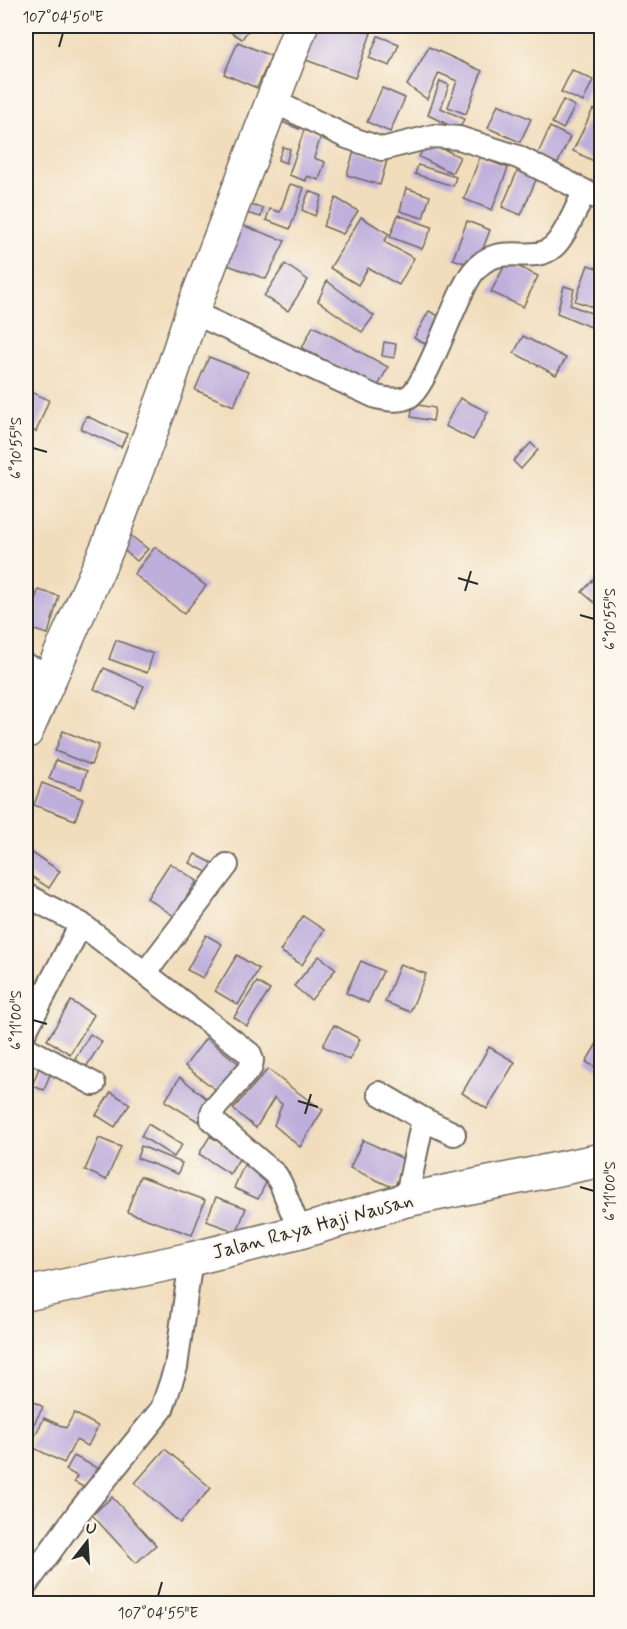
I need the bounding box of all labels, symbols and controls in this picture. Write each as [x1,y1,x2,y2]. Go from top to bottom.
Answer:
text: 107°04'50"E [22,8,104,28]
text: 6°10'55"S [7,417,27,479]
text: 6°10'55"S [601,588,621,650]
text: 6°11'00"S [7,990,27,1050]
text: 6°11'00"S [601,1161,621,1221]
street label: Jalan Raya Haji Nausan [210,1187,416,1267]
north arrow [57,1512,117,1572]
text: U [83,1518,99,1541]
text: 107°04'55"E [118,1604,199,1624]

